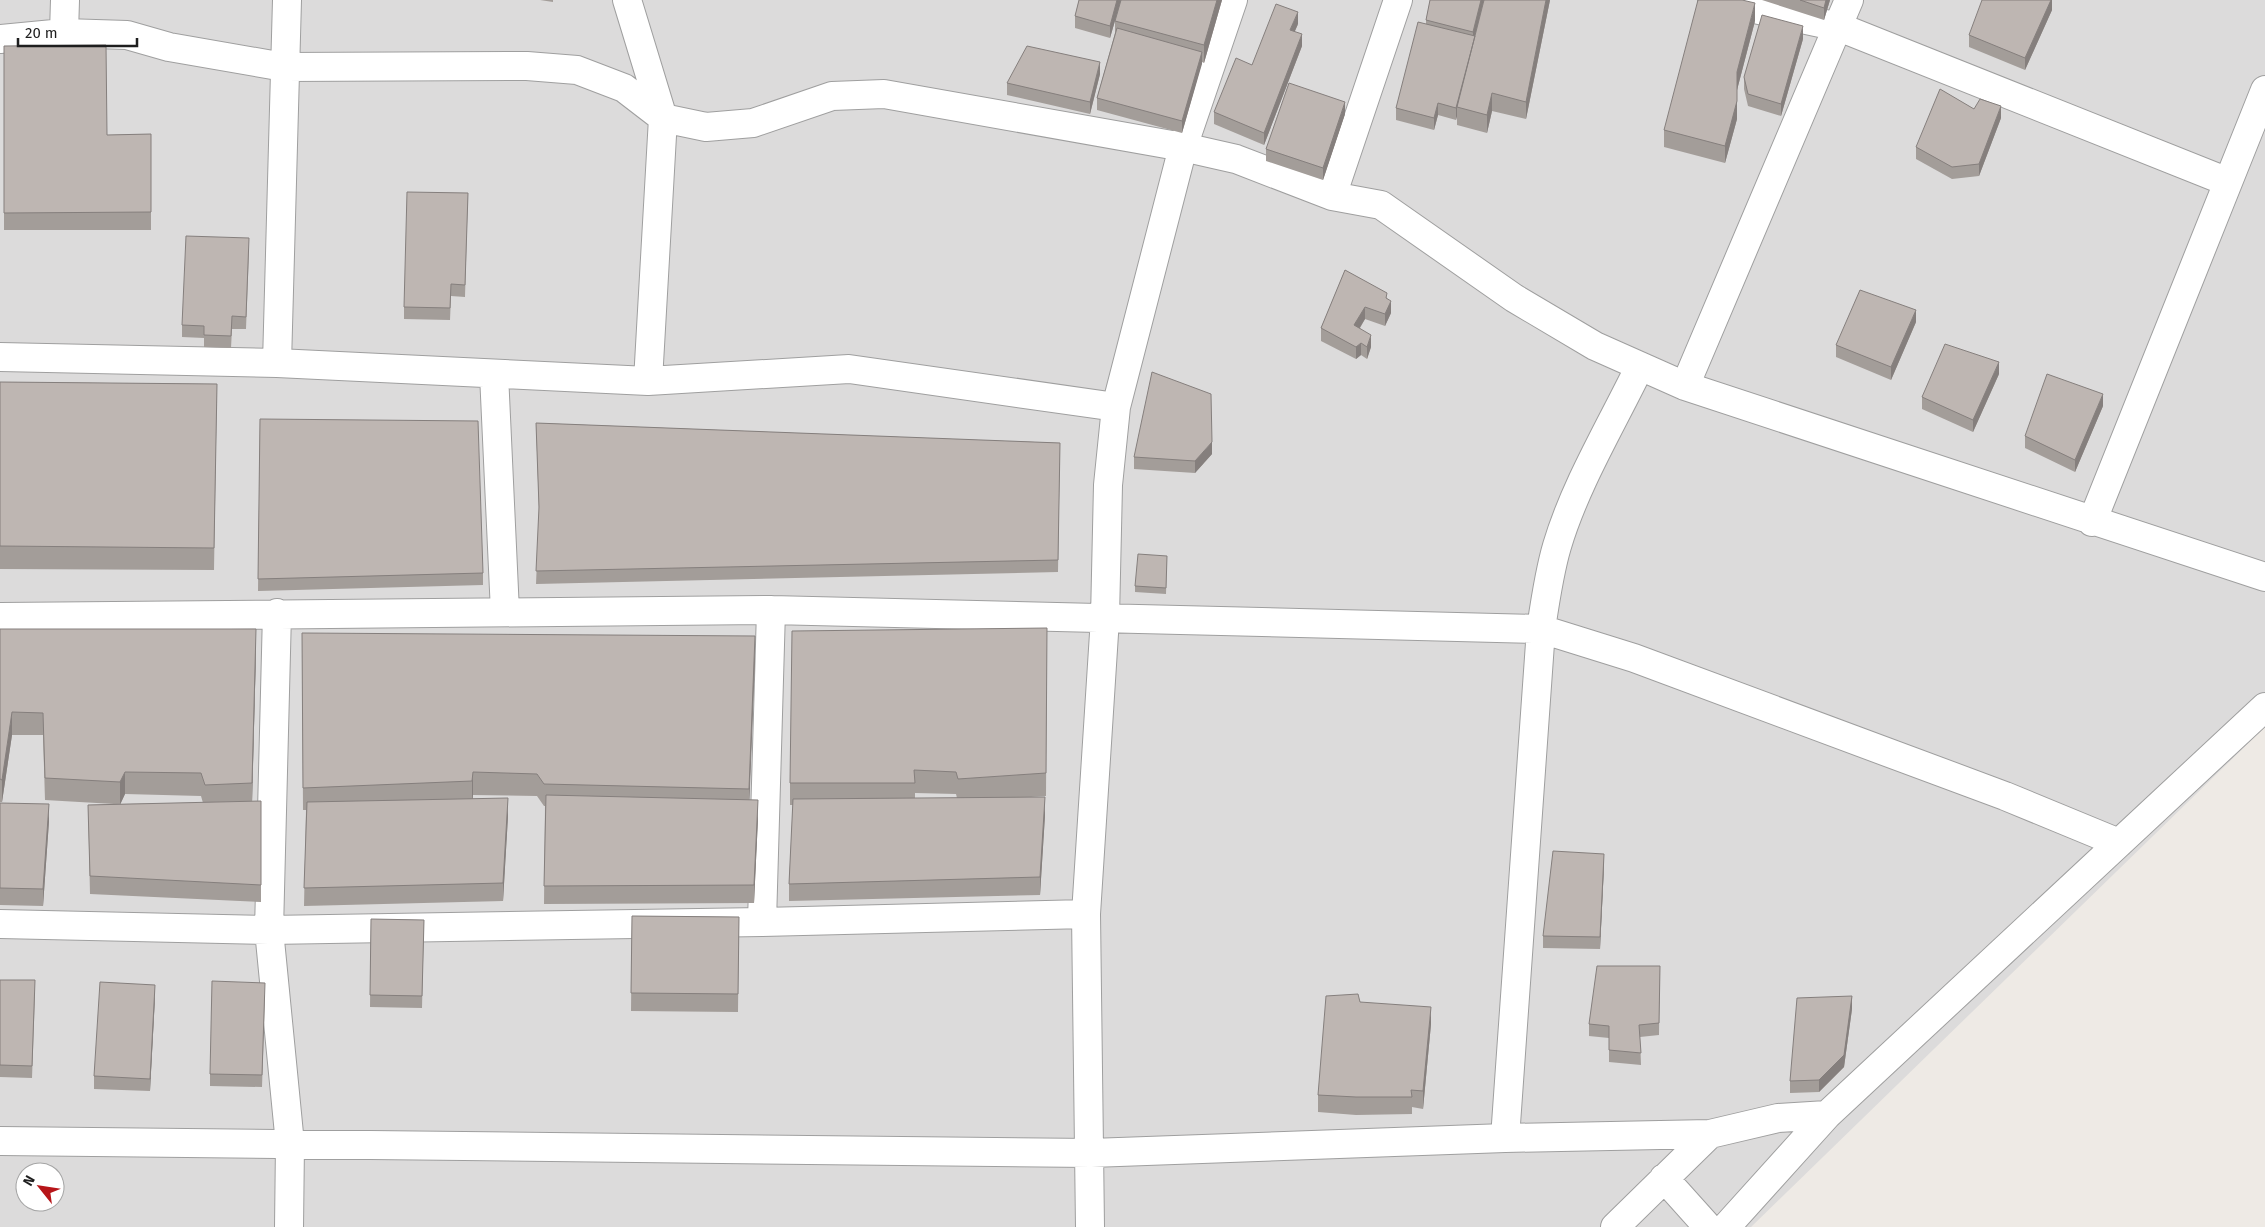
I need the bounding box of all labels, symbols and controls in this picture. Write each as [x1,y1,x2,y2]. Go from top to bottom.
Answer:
scale bar [18,15,136,47]
text: 20 m [25,24,58,42]
north arrow [15,1162,65,1212]
text: N [19,1172,39,1189]

